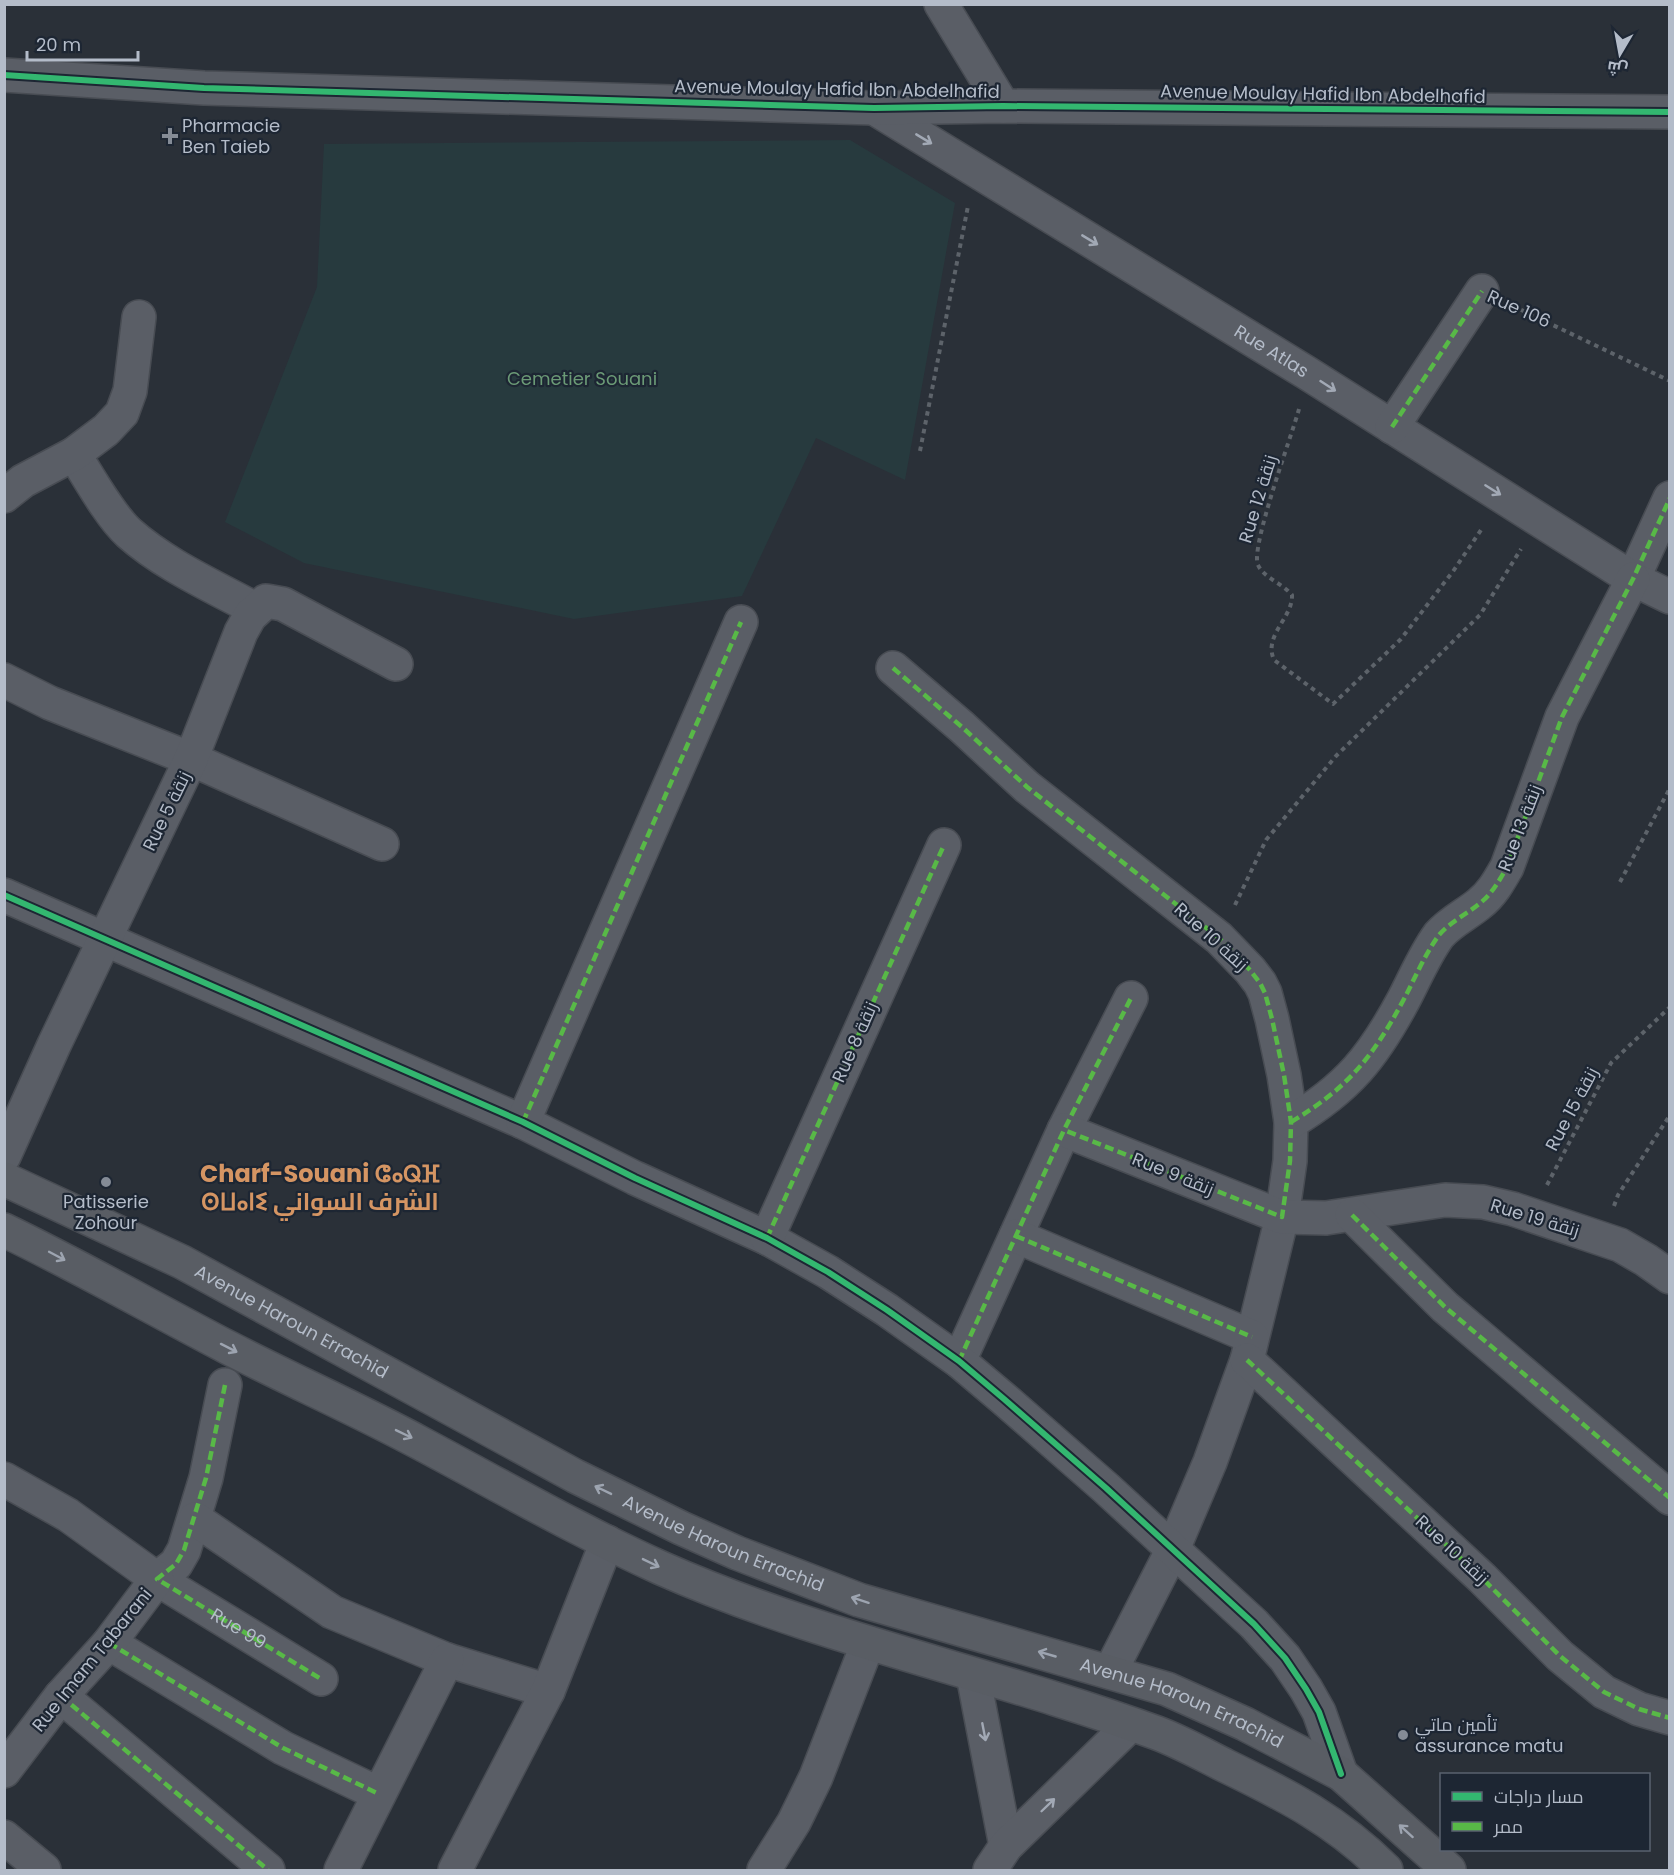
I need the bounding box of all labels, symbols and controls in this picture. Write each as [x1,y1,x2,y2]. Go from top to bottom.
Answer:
scale bar [27,24,138,62]
north arrow [1590,24,1650,84]
text: 20 m [36,32,81,57]
text: ش [1605,55,1630,81]
street label: Avenue Moulay Hafid Ibn Abdelhafid [674,73,1000,104]
street label: Avenue Moulay Hafid Ibn Abdelhafid [1160,78,1486,109]
place label: Pharmacie Ben Taieb [182,113,280,159]
marker: Pharmacie Ben Taieb [163,129,177,143]
one-way arrow [915,133,932,145]
one-way arrow [1081,234,1098,246]
street label: Rue 106 [1484,284,1555,334]
street label: Rue Atlas [1230,318,1314,383]
park label: Cemetier Souani [507,366,657,391]
one-way arrow [1319,380,1336,392]
street label: Rue 12 زنقة [1232,452,1283,546]
one-way arrow [1484,484,1501,496]
street label: Rue 5 زنقة [136,767,197,855]
street label: Rue 13 زنقة [1492,781,1548,875]
street label: Rue 10 زنقة [1169,897,1254,977]
street label: Rue 8 زنقة [826,997,883,1086]
street label: Rue 15 زنقة [1539,1062,1604,1155]
street label: Rue 9 زنقة [1129,1146,1218,1201]
district label: Charf-Souani ⵛⴰⵕⴼ ⵙⵡⴰⵏⵉ الشرف السواني [200,1157,440,1221]
marker: Patisserie Zohour [99,1175,113,1189]
place label: Patisserie Zohour [63,1189,149,1235]
street label: Rue 19 زنقة [1488,1192,1583,1243]
one-way arrow [48,1250,65,1262]
street label: Avenue Haroun Errachid [190,1258,393,1384]
one-way arrow [220,1342,238,1354]
one-way arrow [394,1429,412,1441]
one-way arrow [595,1484,613,1495]
street label: Avenue Haroun Errachid [619,1488,828,1597]
street label: Rue 10 زنقة [1410,1509,1494,1590]
one-way arrow [642,1558,660,1569]
street label: Rue Imam Tabarani [26,1583,157,1737]
one-way arrow [851,1593,870,1604]
street label: Rue 99 [206,1602,271,1655]
one-way arrow [1038,1648,1057,1659]
street label: Avenue Haroun Errachid [1077,1651,1288,1754]
place label: تأمين ماتي assurance matu [1415,1712,1564,1758]
one-way arrow [979,1722,990,1741]
marker: تأمين ماتي assurance matu [1396,1728,1410,1742]
legend [1440,1773,1650,1851]
text: مسار دراجات [1494,1784,1584,1809]
one-way arrow [1041,1798,1056,1813]
text: ممر [1493,1814,1523,1839]
one-way arrow [1398,1824,1413,1838]

